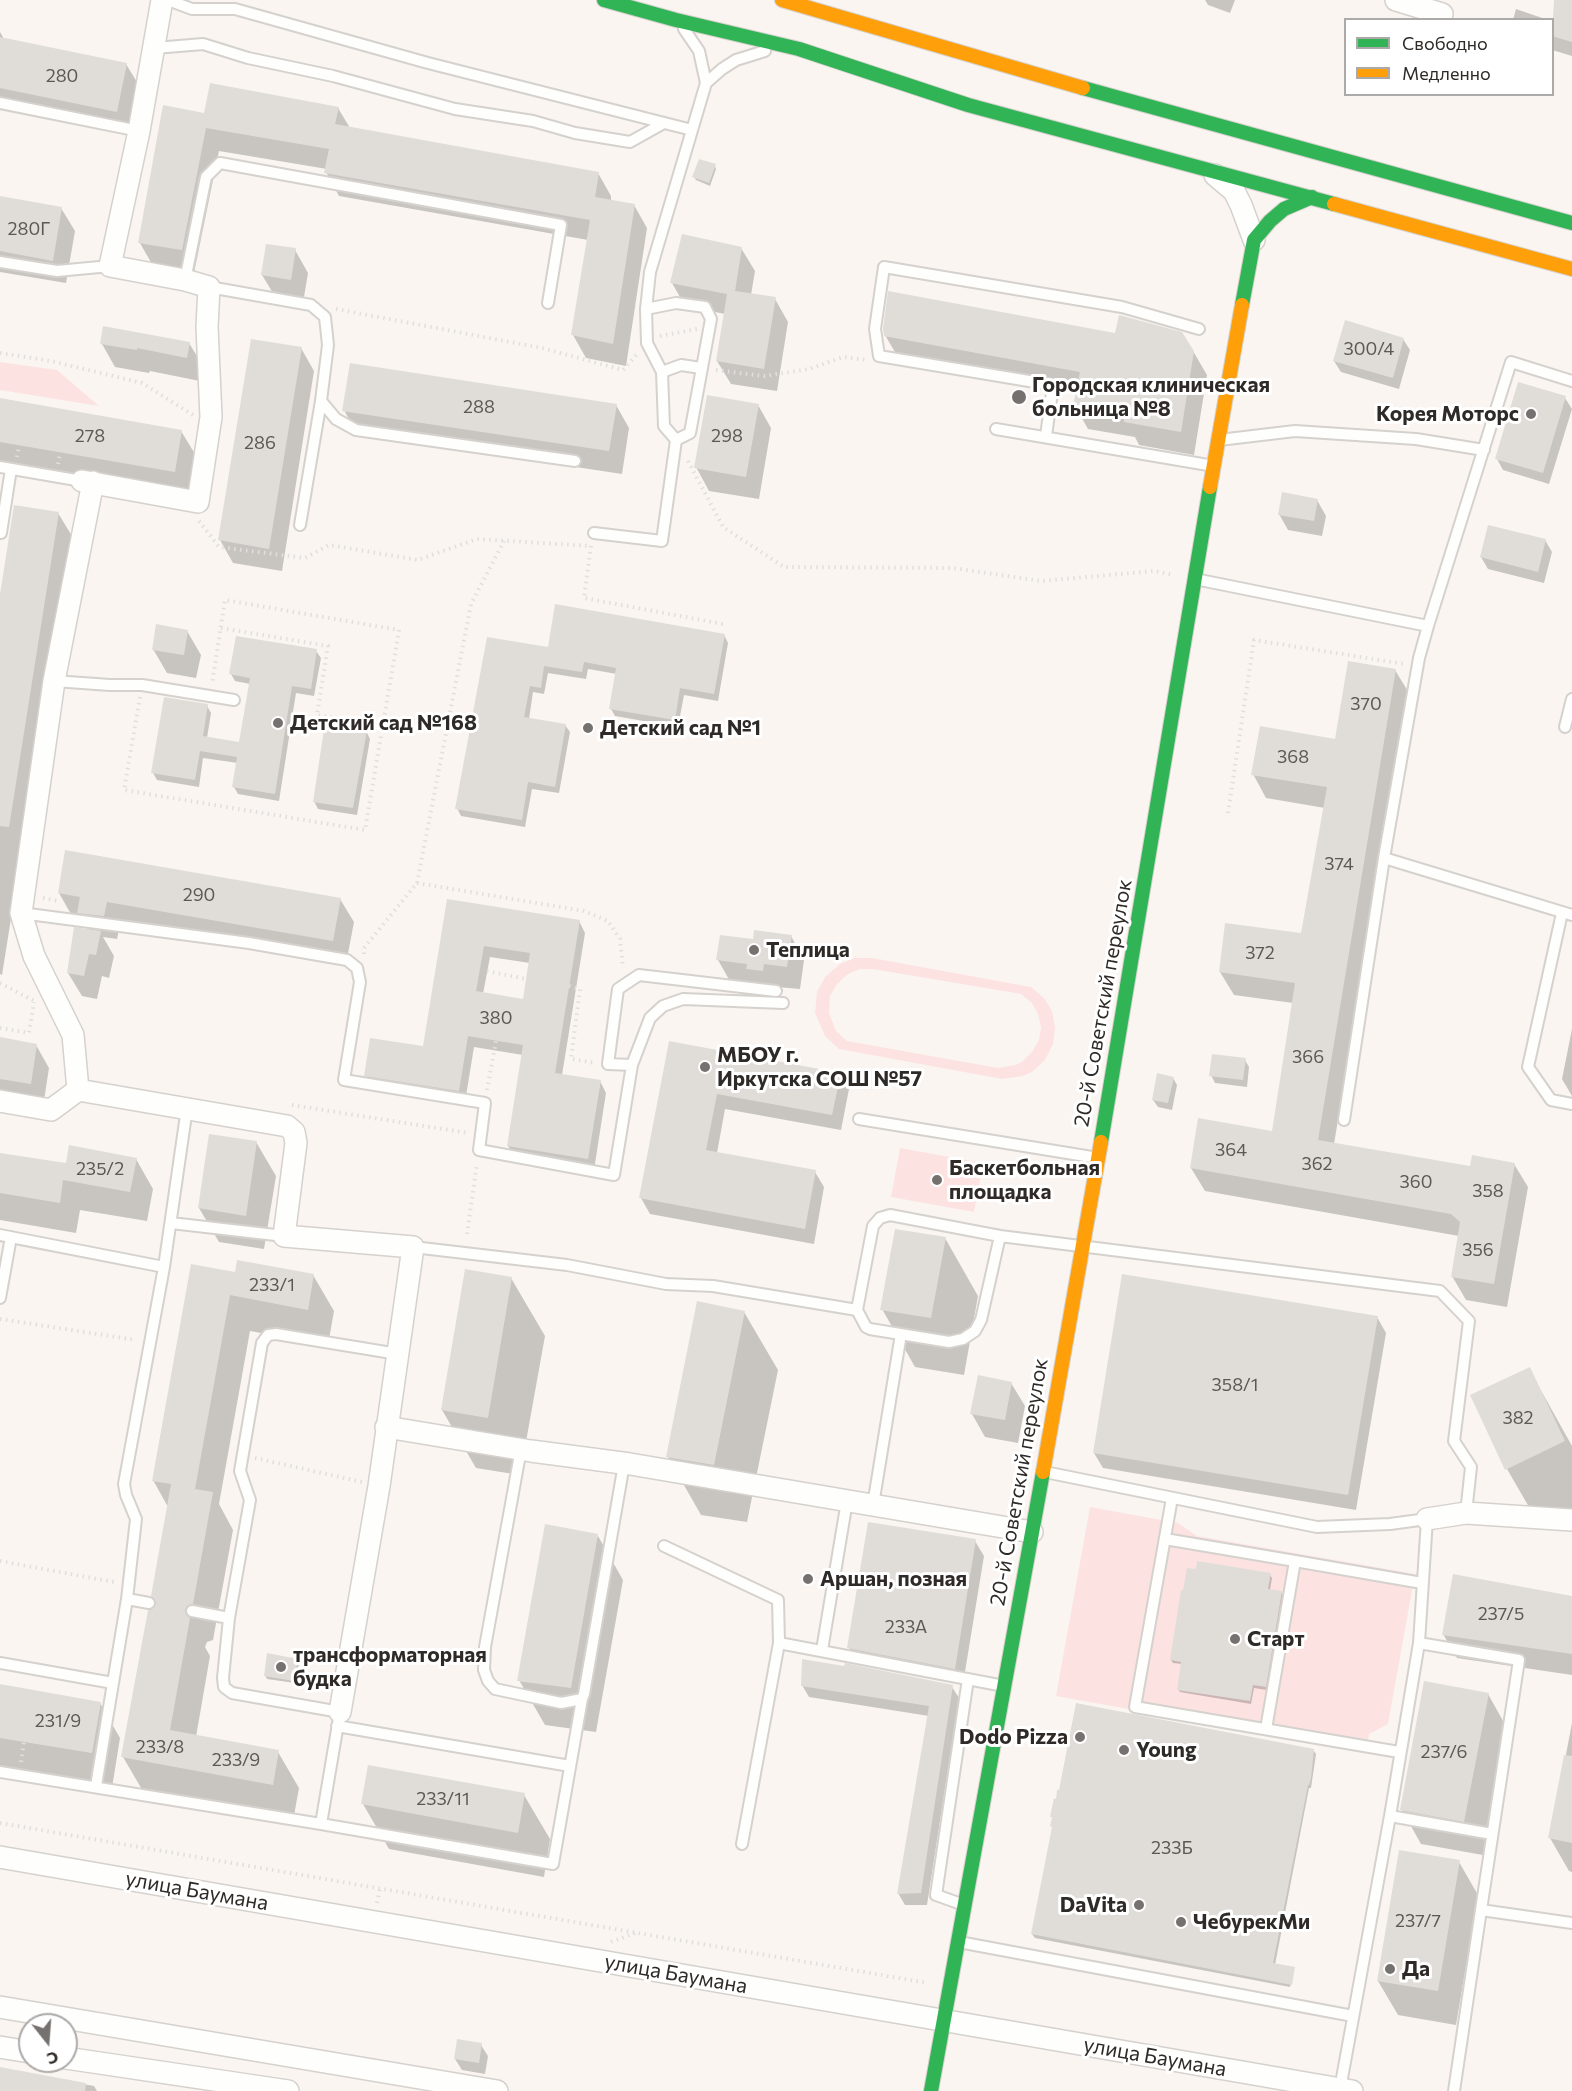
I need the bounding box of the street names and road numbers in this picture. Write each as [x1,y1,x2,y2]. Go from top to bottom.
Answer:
street label: 20-й Советский переулок [1069,877,1137,1129]
street label: 20-й Советский переулок [985,1356,1053,1608]
street label: улица Баумана [124,1866,270,1916]
street label: улица Баумана [603,1949,749,1999]
street label: улица Баумана [1082,2032,1228,2082]

